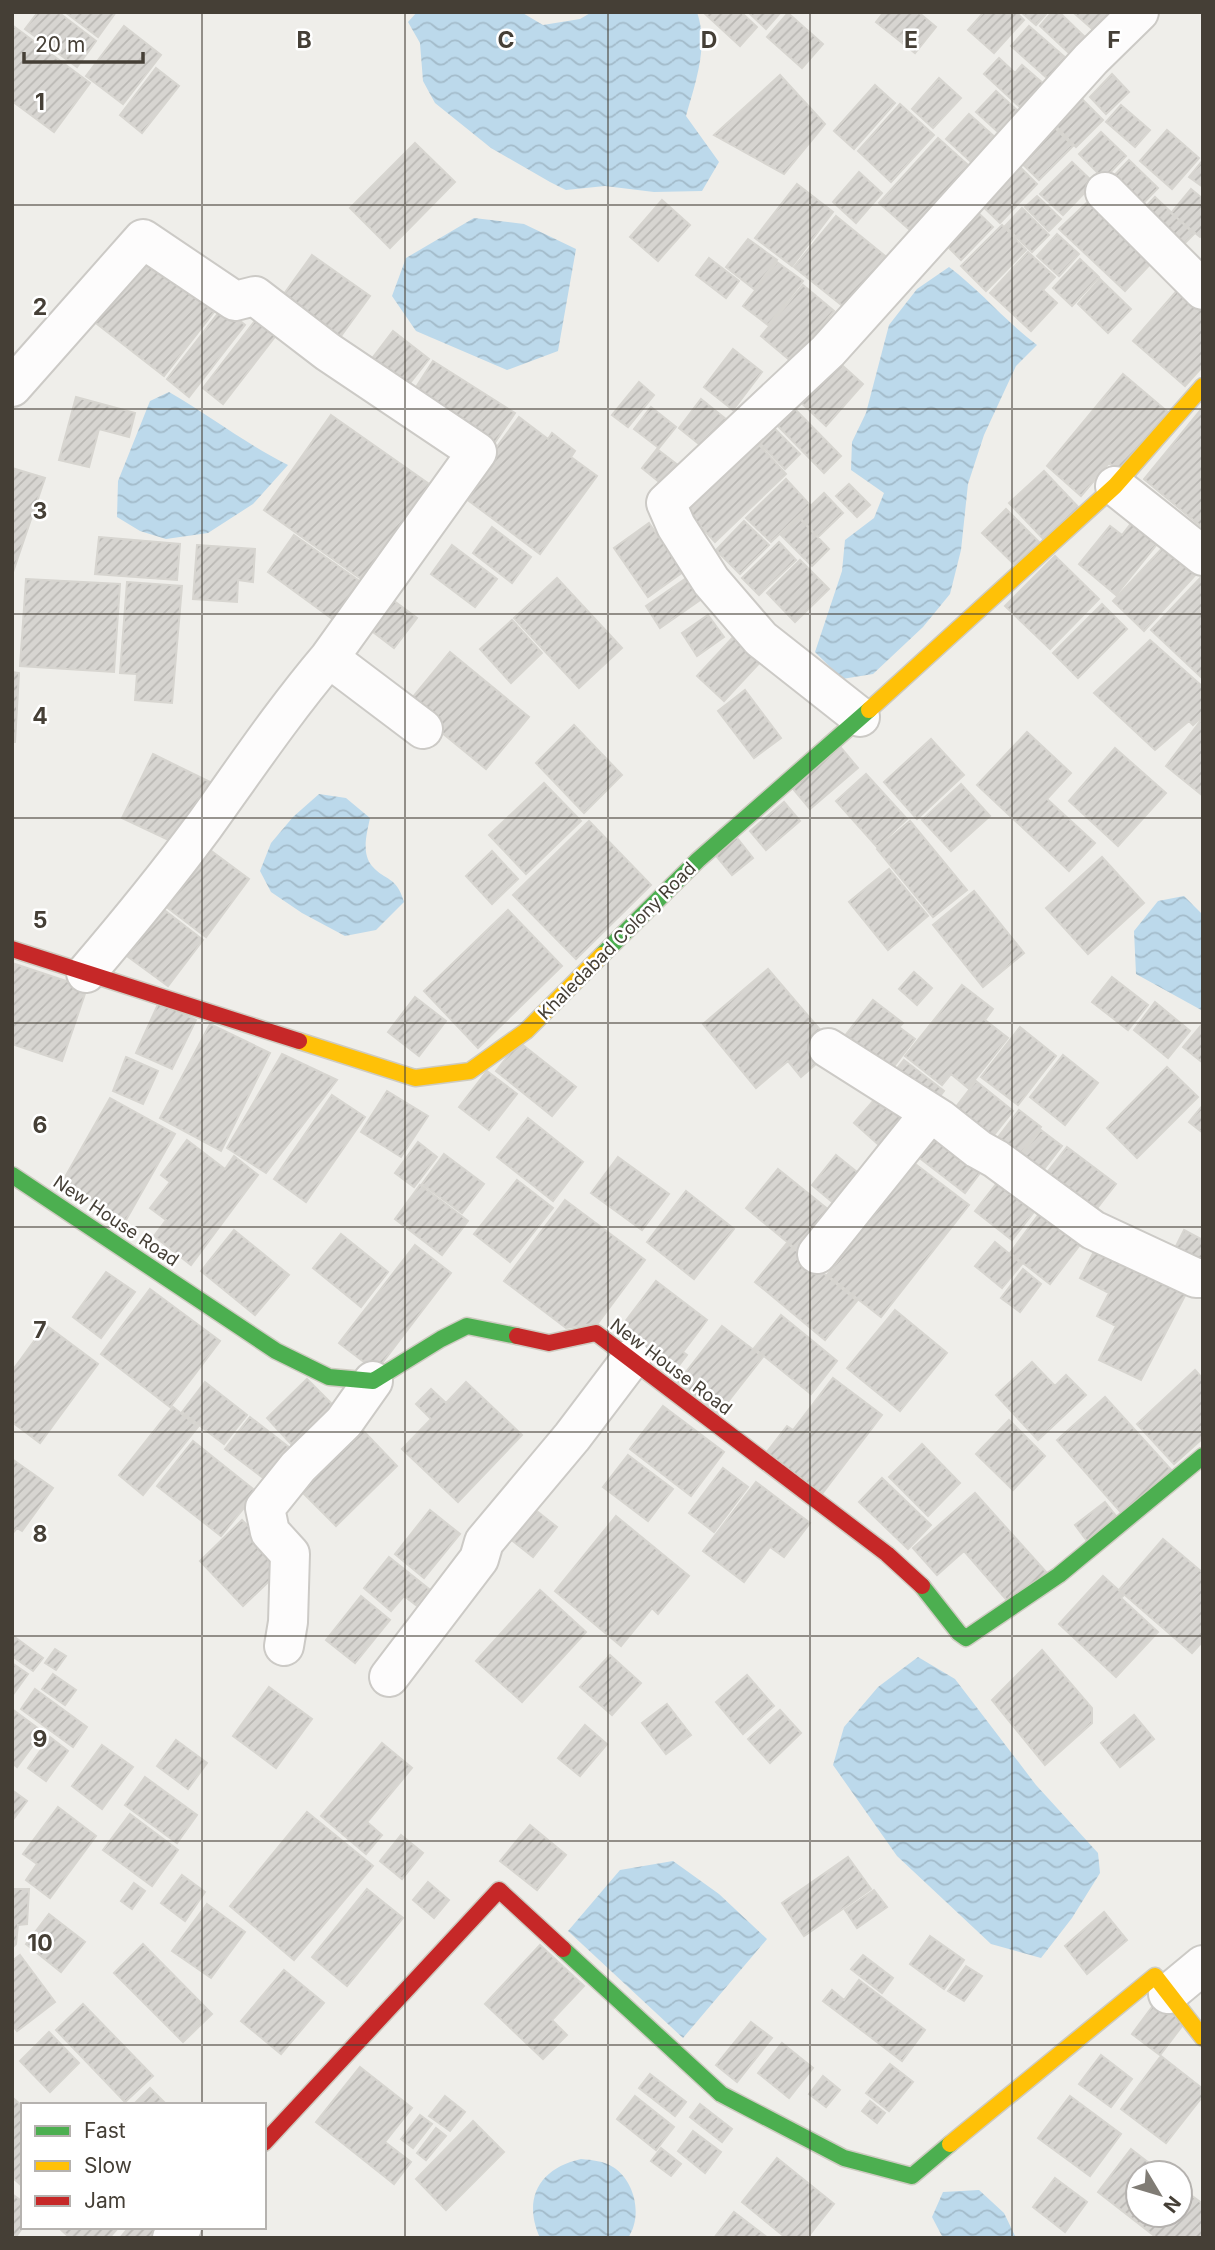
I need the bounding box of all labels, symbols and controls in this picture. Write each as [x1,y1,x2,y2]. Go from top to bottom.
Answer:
scale bar [24,21,144,65]
text: B [296,26,312,54]
text: C [497,26,515,54]
text: D [701,26,717,54]
text: E [904,26,918,54]
text: F [1107,26,1121,54]
text: 20 m [35,32,85,57]
text: 1 [35,88,45,116]
text: 2 [33,293,47,321]
text: 3 [33,497,47,525]
text: 4 [32,702,48,730]
street label: Khaledabad Colony Road [533,857,700,1024]
text: 5 [33,906,47,934]
text: 6 [33,1111,47,1139]
street label: New House Road [50,1171,183,1270]
street label: New House Road [606,1314,736,1419]
text: 7 [33,1316,47,1344]
text: 8 [33,1520,47,1548]
text: 9 [33,1725,47,1753]
text: 10 [27,1929,53,1957]
legend [21,2103,266,2229]
text: Fast [84,2118,126,2143]
text: Slow [84,2153,132,2178]
north arrow [1124,2159,1194,2229]
text: Jam [84,2188,126,2213]
text: N [1158,2191,1186,2217]

